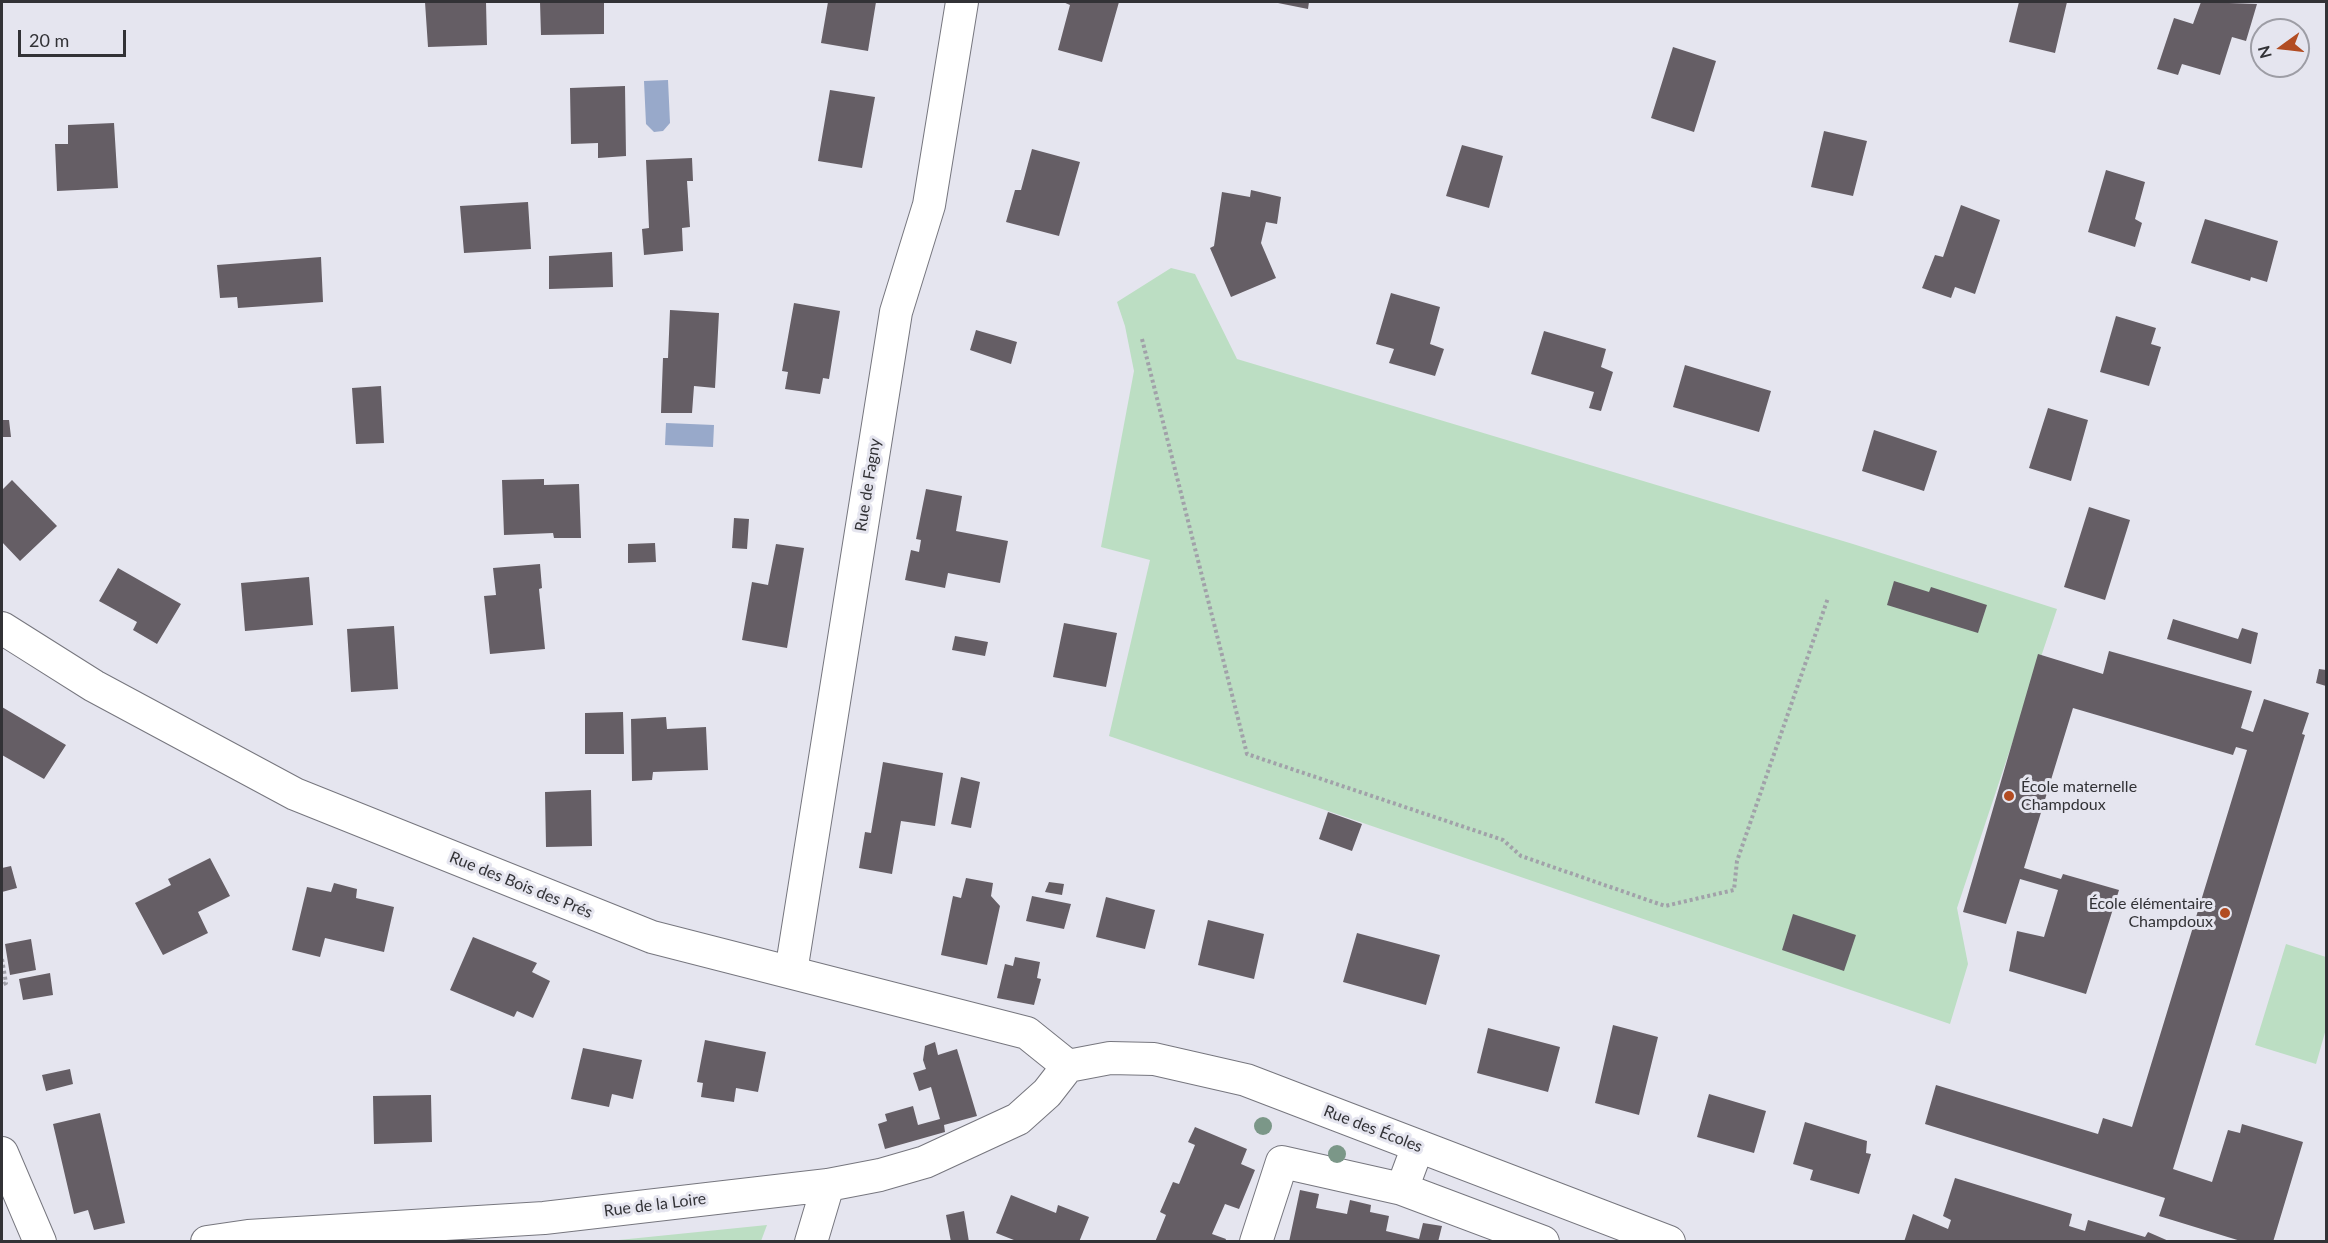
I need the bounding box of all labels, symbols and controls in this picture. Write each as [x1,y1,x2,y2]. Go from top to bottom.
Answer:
scale bar [21,18,129,56]
north arrow [2250,18,2310,78]
text: 20 m [29,29,69,51]
text: N [2253,44,2275,61]
street label: Rue de Fagny [851,437,885,533]
place label: École maternelle Champdoux [2021,777,2137,815]
marker: École maternelle Champdoux [2002,789,2016,803]
street label: Rue des Bois des Prés [447,848,595,922]
place label: École élémentaire Champdoux [2089,894,2213,932]
marker: École élémentaire Champdoux [2218,906,2232,920]
street label: Rue des Écoles [1321,1101,1425,1157]
street label: Rue de la Loire [603,1189,707,1221]

